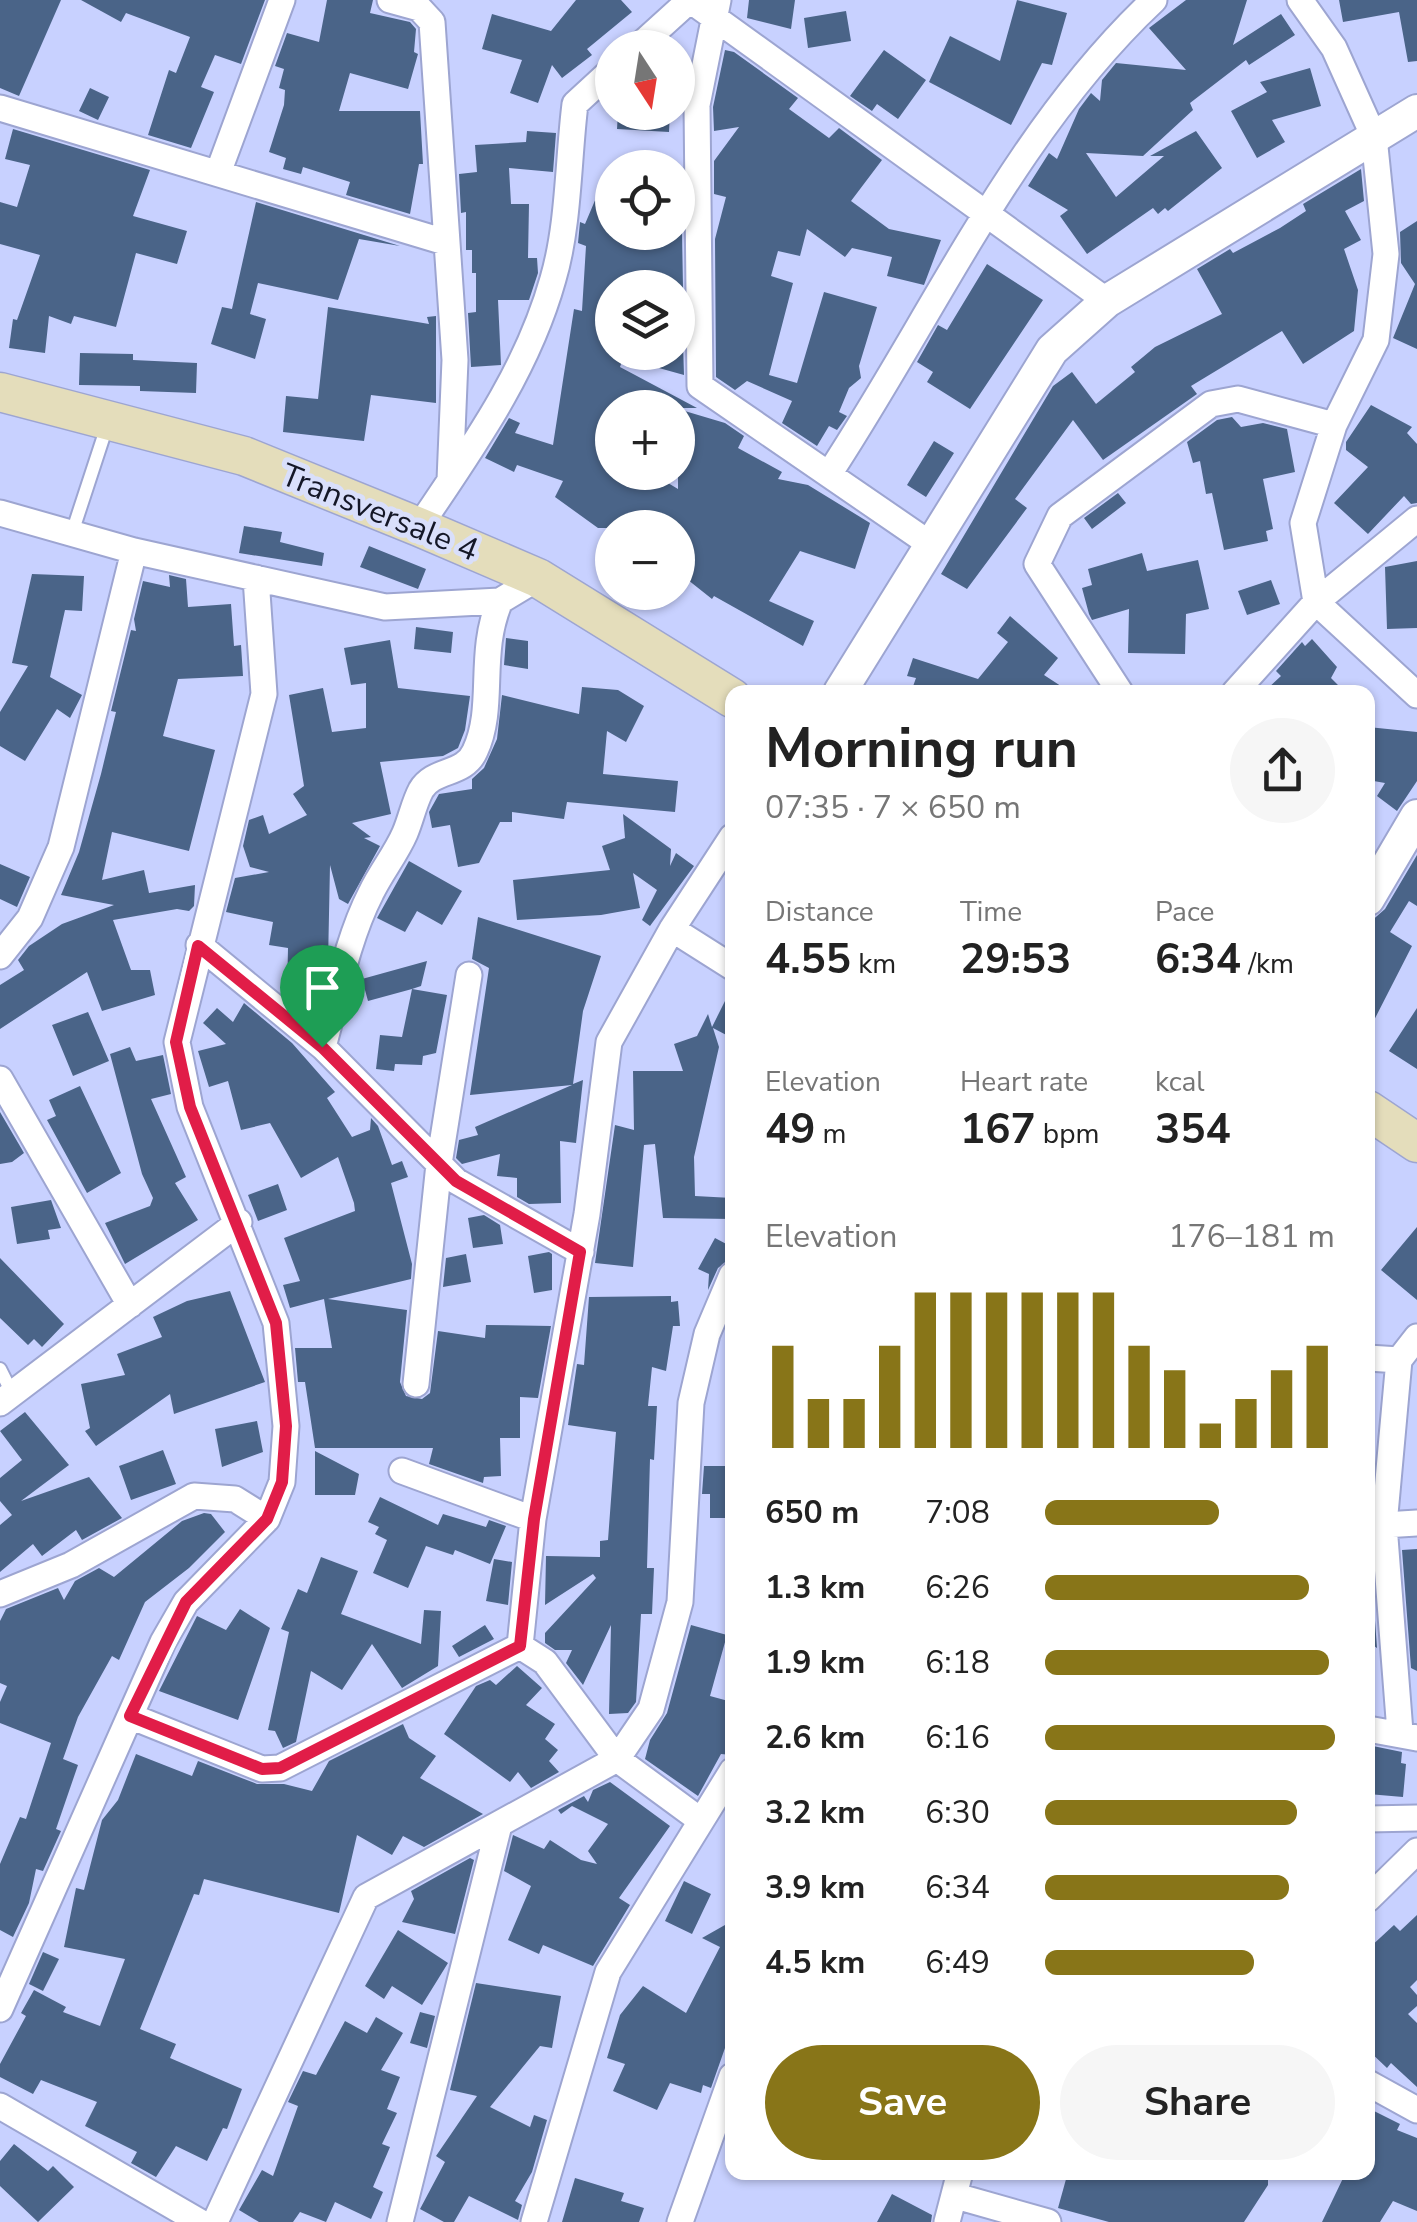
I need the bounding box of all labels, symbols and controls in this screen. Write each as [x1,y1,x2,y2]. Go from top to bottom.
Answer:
north arrow [595,30,695,130]
map controls [595,30,695,610]
button: locate [595,150,695,250]
button: layers [595,270,695,370]
button: + [595,390,695,490]
street label: Transversale 4 [275,453,485,572]
button: − [595,510,695,610]
text: Morning run [765,711,1078,786]
button: share [1230,718,1335,823]
text: 07:35 · 7 × 650 m [765,786,1021,829]
text: Distance [765,893,874,931]
text: Time [960,893,1022,931]
text: Pace [1155,893,1214,931]
text: 4.55 [765,931,851,988]
text: 29:53 [960,931,1071,988]
text: 6:34 [1155,931,1241,988]
pin [280,945,365,1048]
text: km [851,945,896,983]
text: /km [1241,945,1294,983]
icon: arrive [295,960,350,1015]
text: Elevation [765,1063,881,1101]
text: Heart rate [960,1063,1088,1101]
text: kcal [1155,1063,1205,1101]
text: 49 [765,1101,815,1158]
text: 167 [960,1101,1036,1158]
text: 354 [1155,1101,1231,1158]
text: m [815,1115,847,1153]
text: bpm [1036,1115,1099,1153]
text: Elevation [765,1215,898,1258]
text: 176–181 m [1168,1215,1335,1258]
text: 650 m [765,1491,859,1534]
text: 7:08 [925,1491,990,1534]
text: 1.3 km [765,1566,865,1609]
text: 6:26 [925,1566,990,1609]
text: 1.9 km [765,1641,865,1684]
text: 6:18 [925,1641,990,1684]
text: 2.6 km [765,1716,865,1759]
text: 6:16 [925,1716,990,1759]
text: 3.2 km [765,1791,865,1834]
text: 6:30 [925,1791,990,1834]
text: 3.9 km [765,1866,865,1909]
text: 6:34 [925,1866,990,1909]
text: 4.5 km [765,1941,865,1984]
text: 6:49 [925,1941,990,1984]
button: Save [765,2045,1040,2160]
button: Share [1060,2045,1335,2160]

